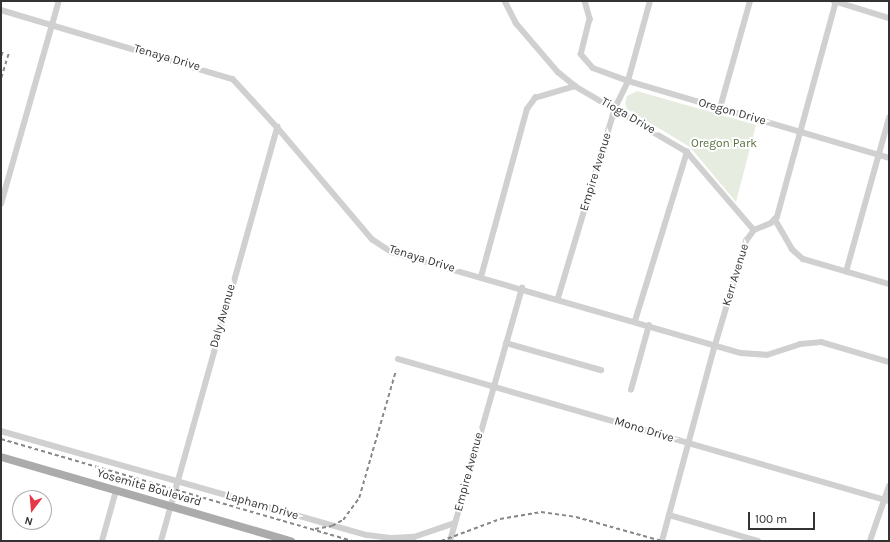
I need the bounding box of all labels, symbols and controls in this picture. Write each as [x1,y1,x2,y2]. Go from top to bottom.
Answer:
street label: Tenaya Drive [132,42,202,74]
street label: Tioga Drive [598,95,658,137]
street label: Oregon Drive [697,95,767,129]
street label: Empire Avenue [577,131,615,213]
park label: Oregon Park [691,137,757,151]
street label: Tenaya Drive [387,242,457,276]
street label: Kerr Avenue [720,242,752,308]
street label: Daly Avenue [207,282,239,350]
street label: Mono Drive [613,414,675,446]
street label: Empire Avenue [452,431,486,513]
street label: Yosemite Boulevard [95,466,203,510]
street label: Lapham Drive [224,489,300,523]
north arrow [12,490,52,530]
scale bar [750,504,817,530]
text: 100 m [755,512,787,526]
text: N [23,514,34,528]

